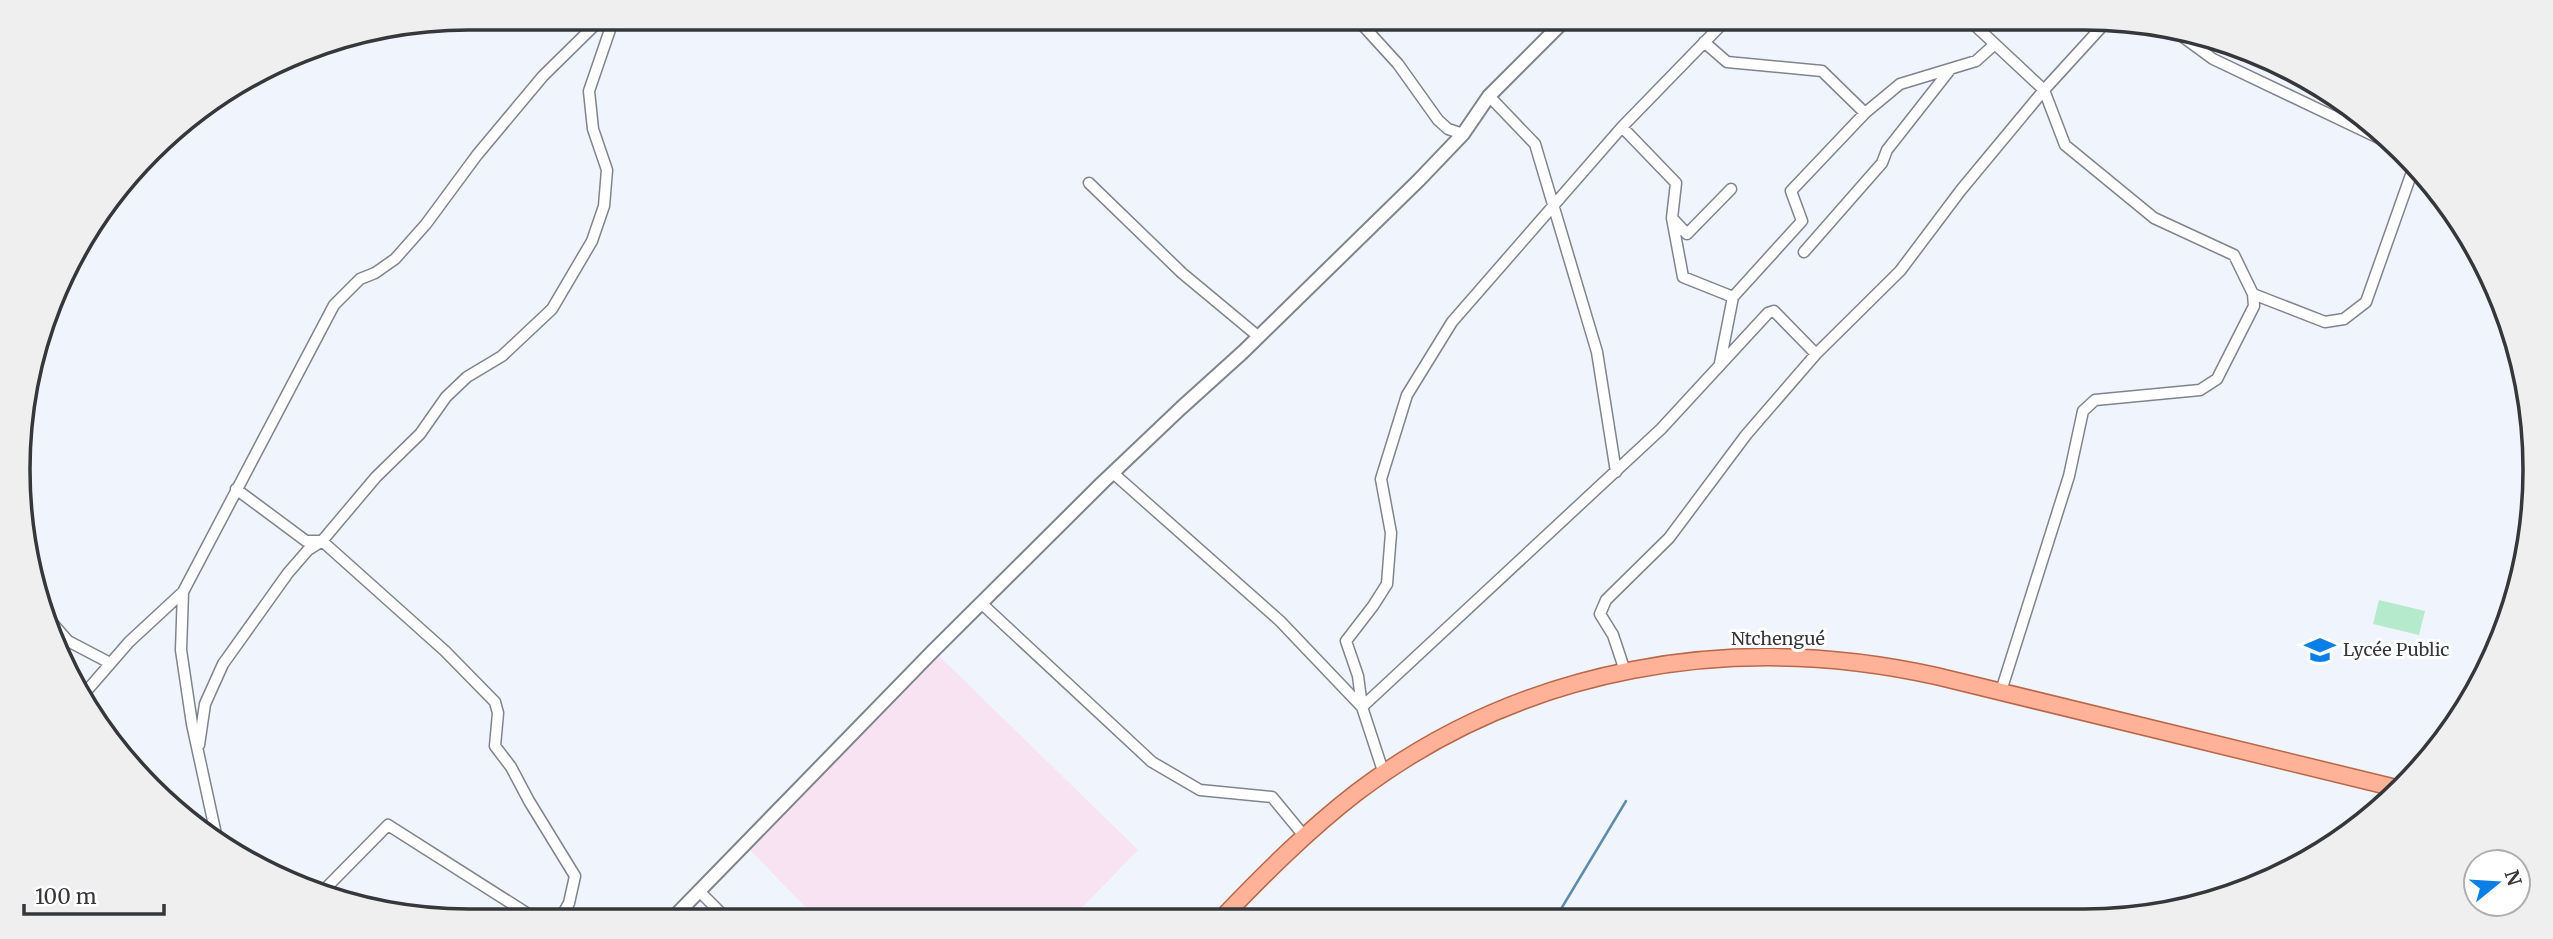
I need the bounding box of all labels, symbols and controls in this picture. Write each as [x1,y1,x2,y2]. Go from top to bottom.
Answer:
street label: Ntchengué [1731,627,1825,650]
school or university icon: Lycée Public [2303,633,2337,667]
place label: Lycée Public [2343,638,2449,661]
north arrow [2462,848,2532,918]
text: N [2499,867,2527,889]
scale bar [24,872,164,916]
text: 100 m [35,883,97,910]

